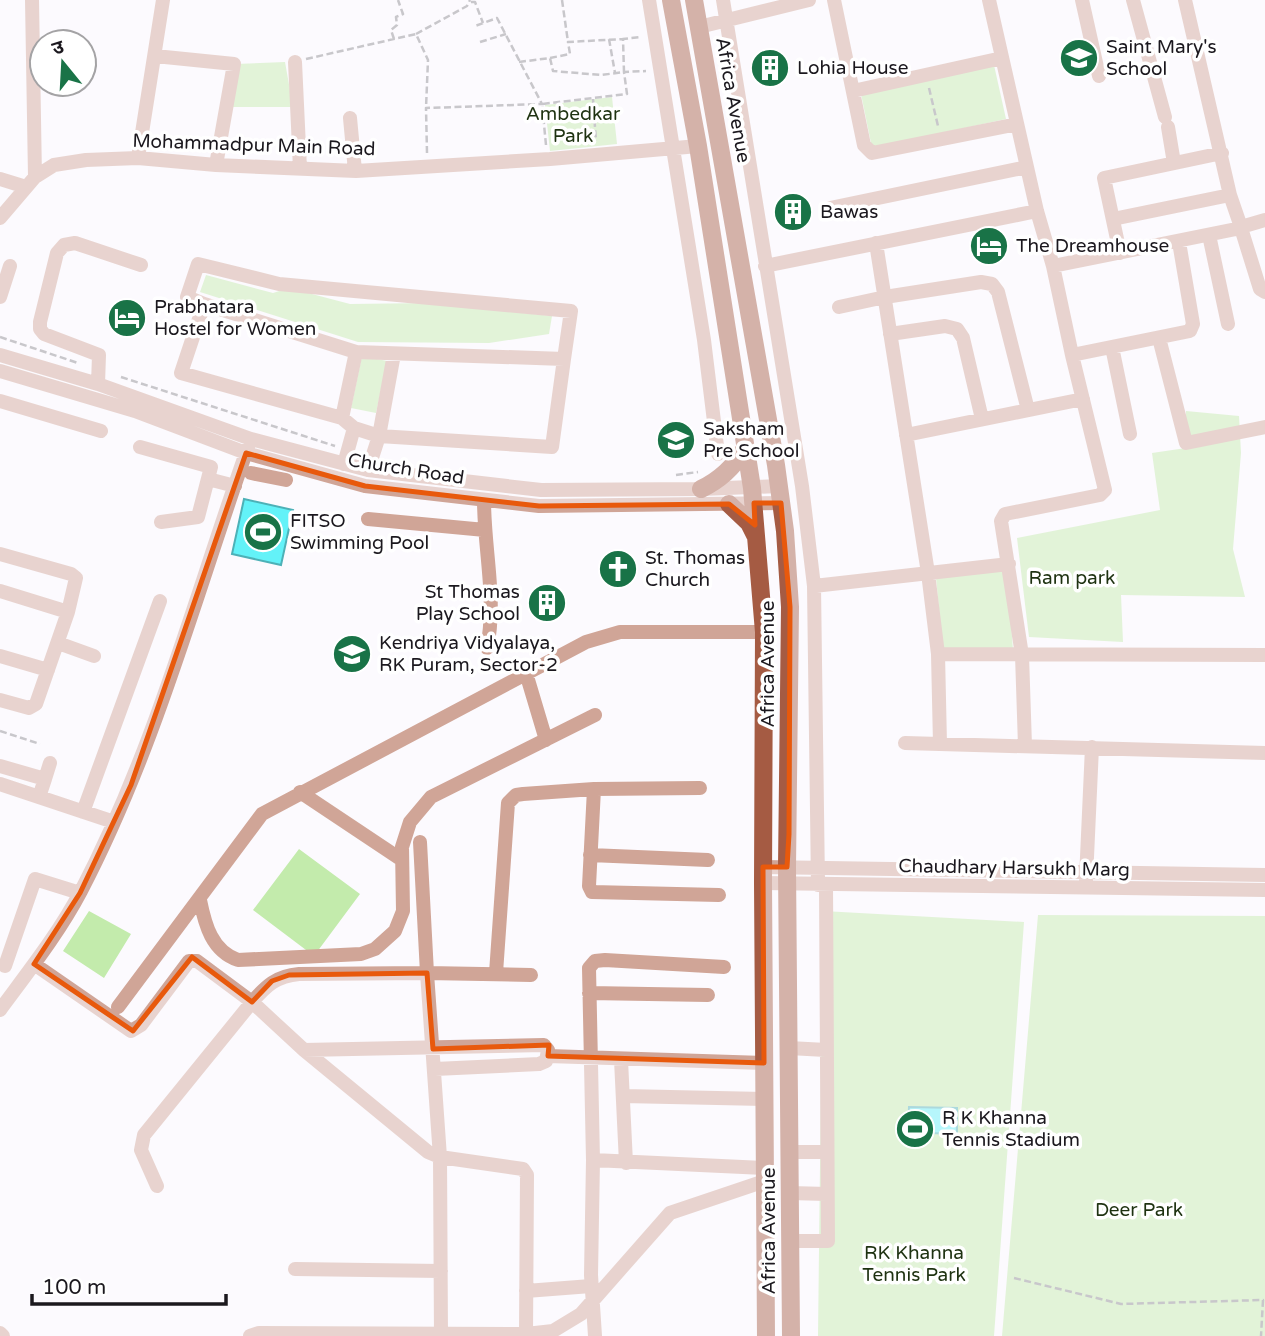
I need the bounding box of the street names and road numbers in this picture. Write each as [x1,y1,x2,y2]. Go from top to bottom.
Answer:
street label: Africa Avenue [711,36,755,164]
street label: Mohammadpur Main Road [132,130,376,160]
street label: Church Road [346,449,466,489]
street label: Africa Avenue [757,601,779,727]
street label: Chaudhary Harsukh Marg [898,855,1130,881]
street label: Africa Avenue [758,1168,780,1294]

